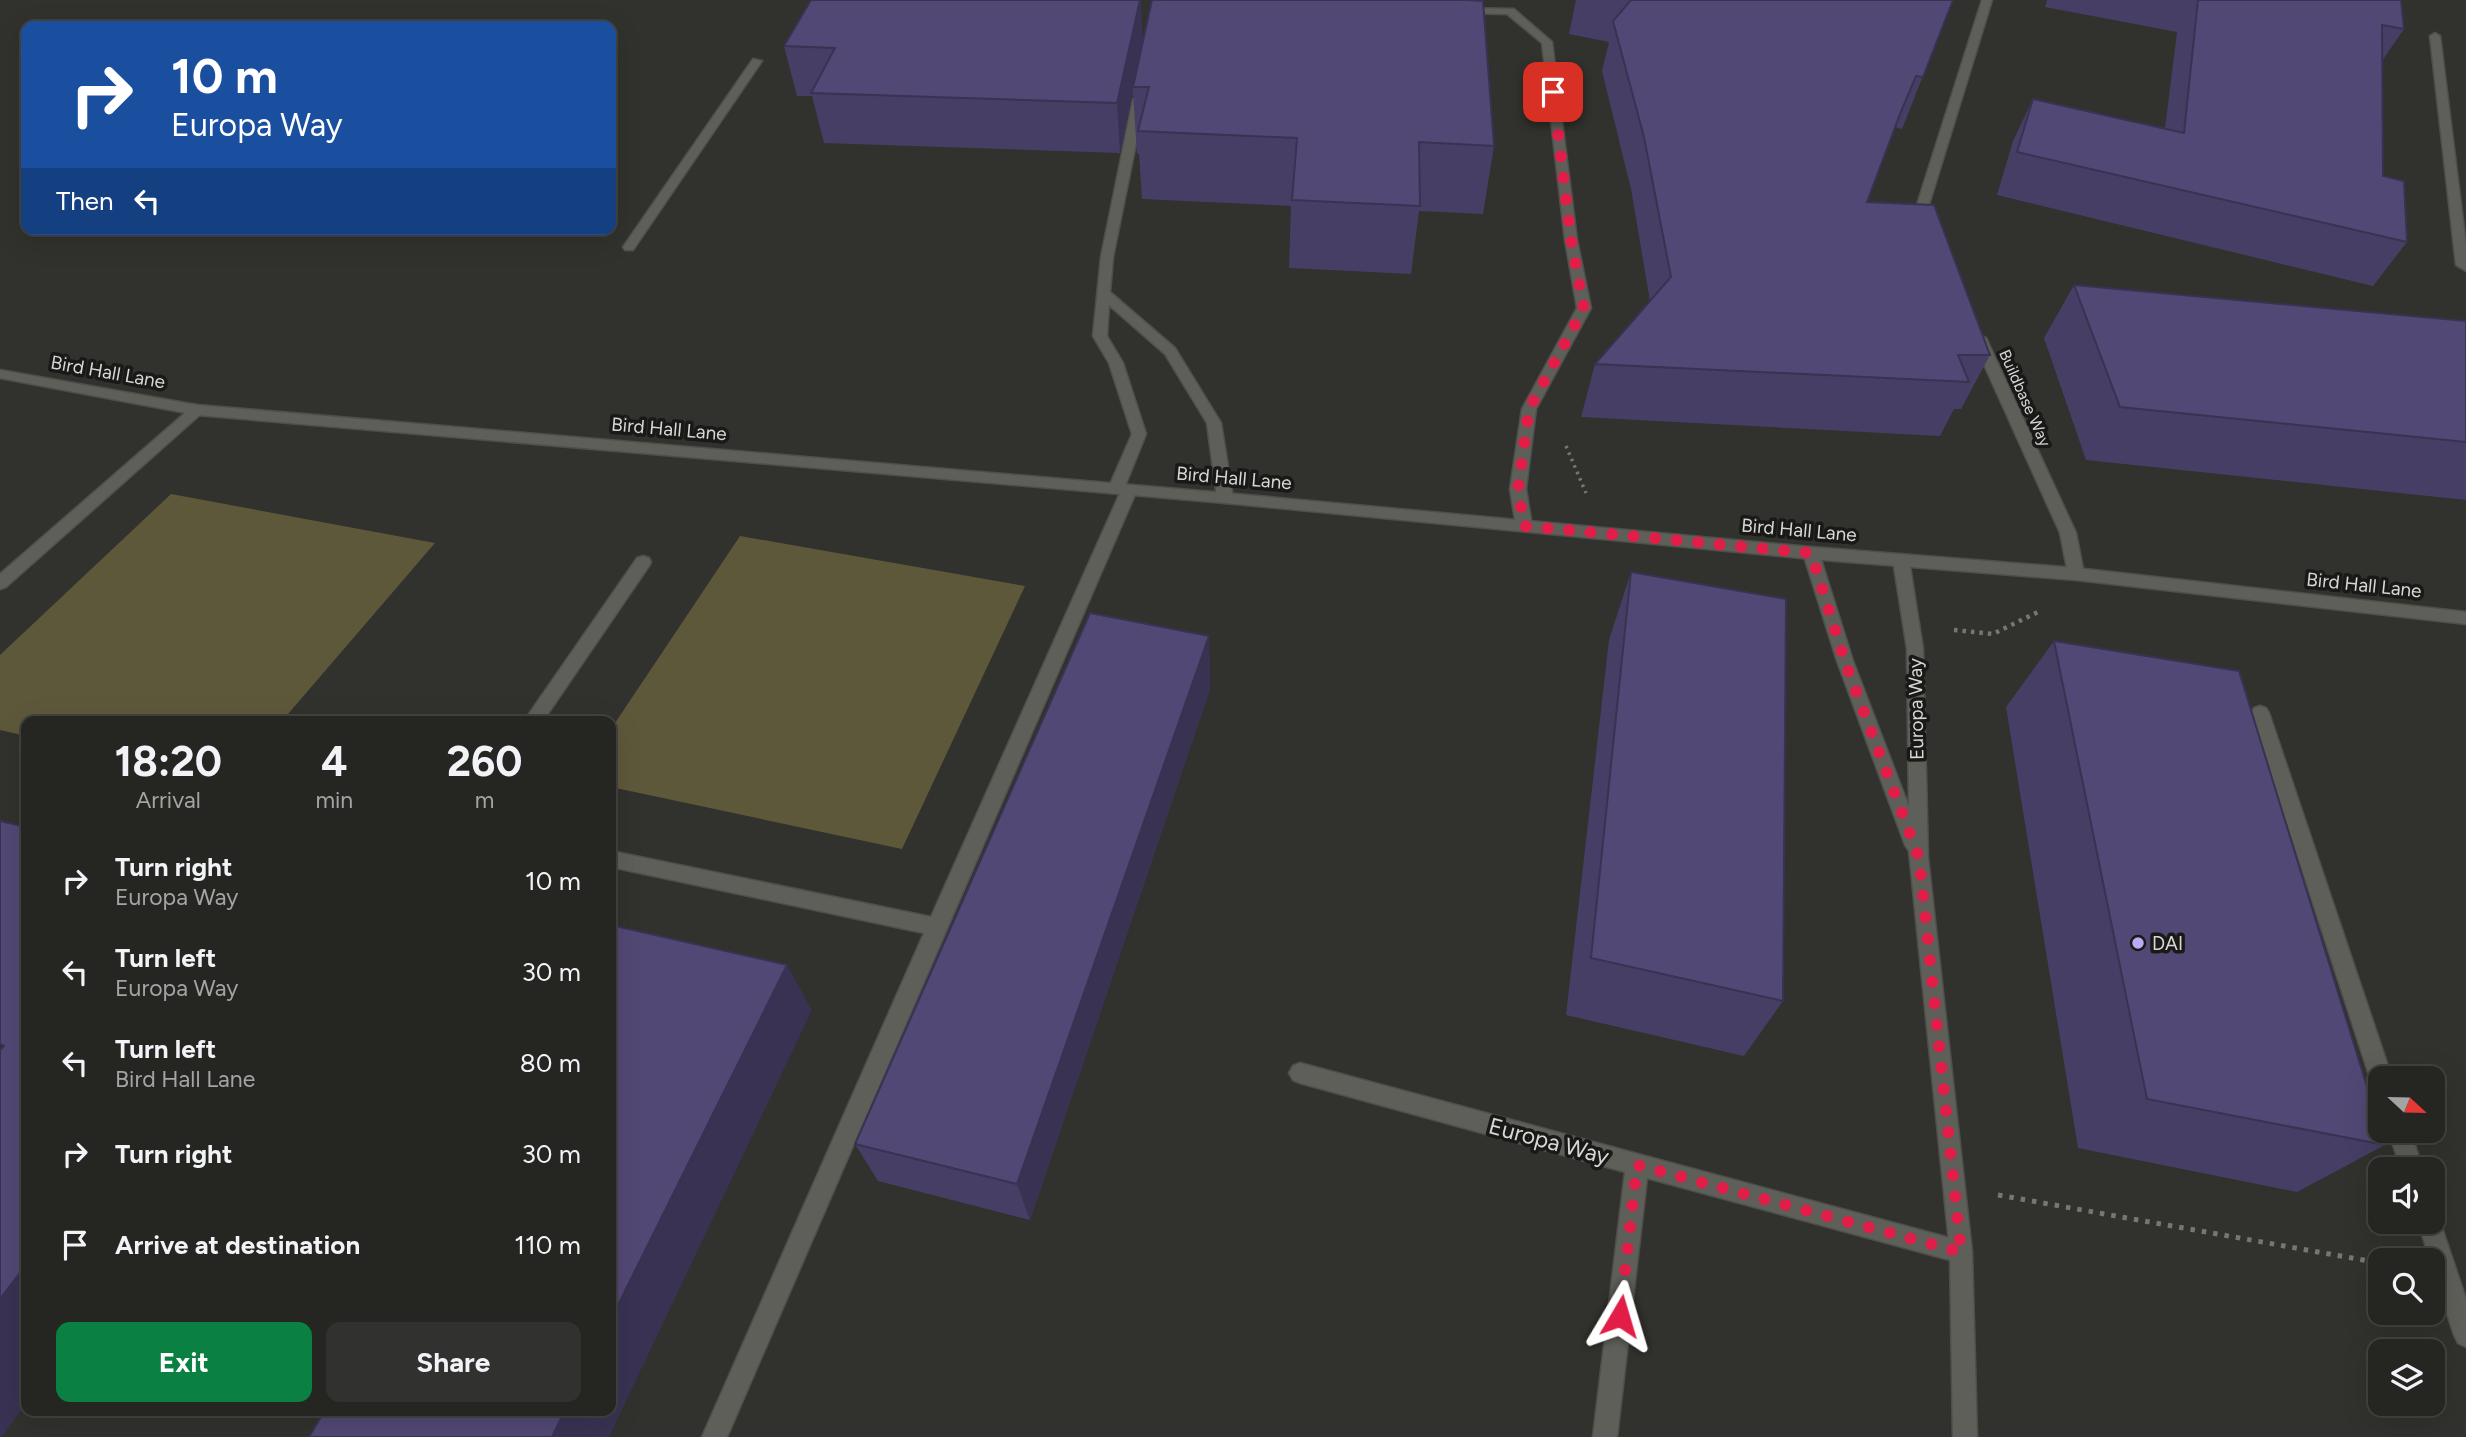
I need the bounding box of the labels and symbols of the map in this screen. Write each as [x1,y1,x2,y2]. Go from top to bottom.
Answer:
pin [1523,62,1583,122]
street label: Buildbase Way [1995,347,2055,450]
street label: Bird Hall Lane [49,351,167,393]
street label: Bird Hall Lane [610,412,728,446]
street label: Bird Hall Lane [1175,461,1293,495]
street label: Bird Hall Lane [1740,513,1858,547]
street label: Bird Hall Lane [2305,568,2423,602]
street label: Europa Way [1904,658,1928,760]
place label: DAI [2152,932,2183,955]
marker: DAI [2130,935,2146,951]
north arrow [2368,1066,2445,1143]
street label: Europa Way [1486,1112,1612,1170]
position arrow [1583,1279,1657,1353]

